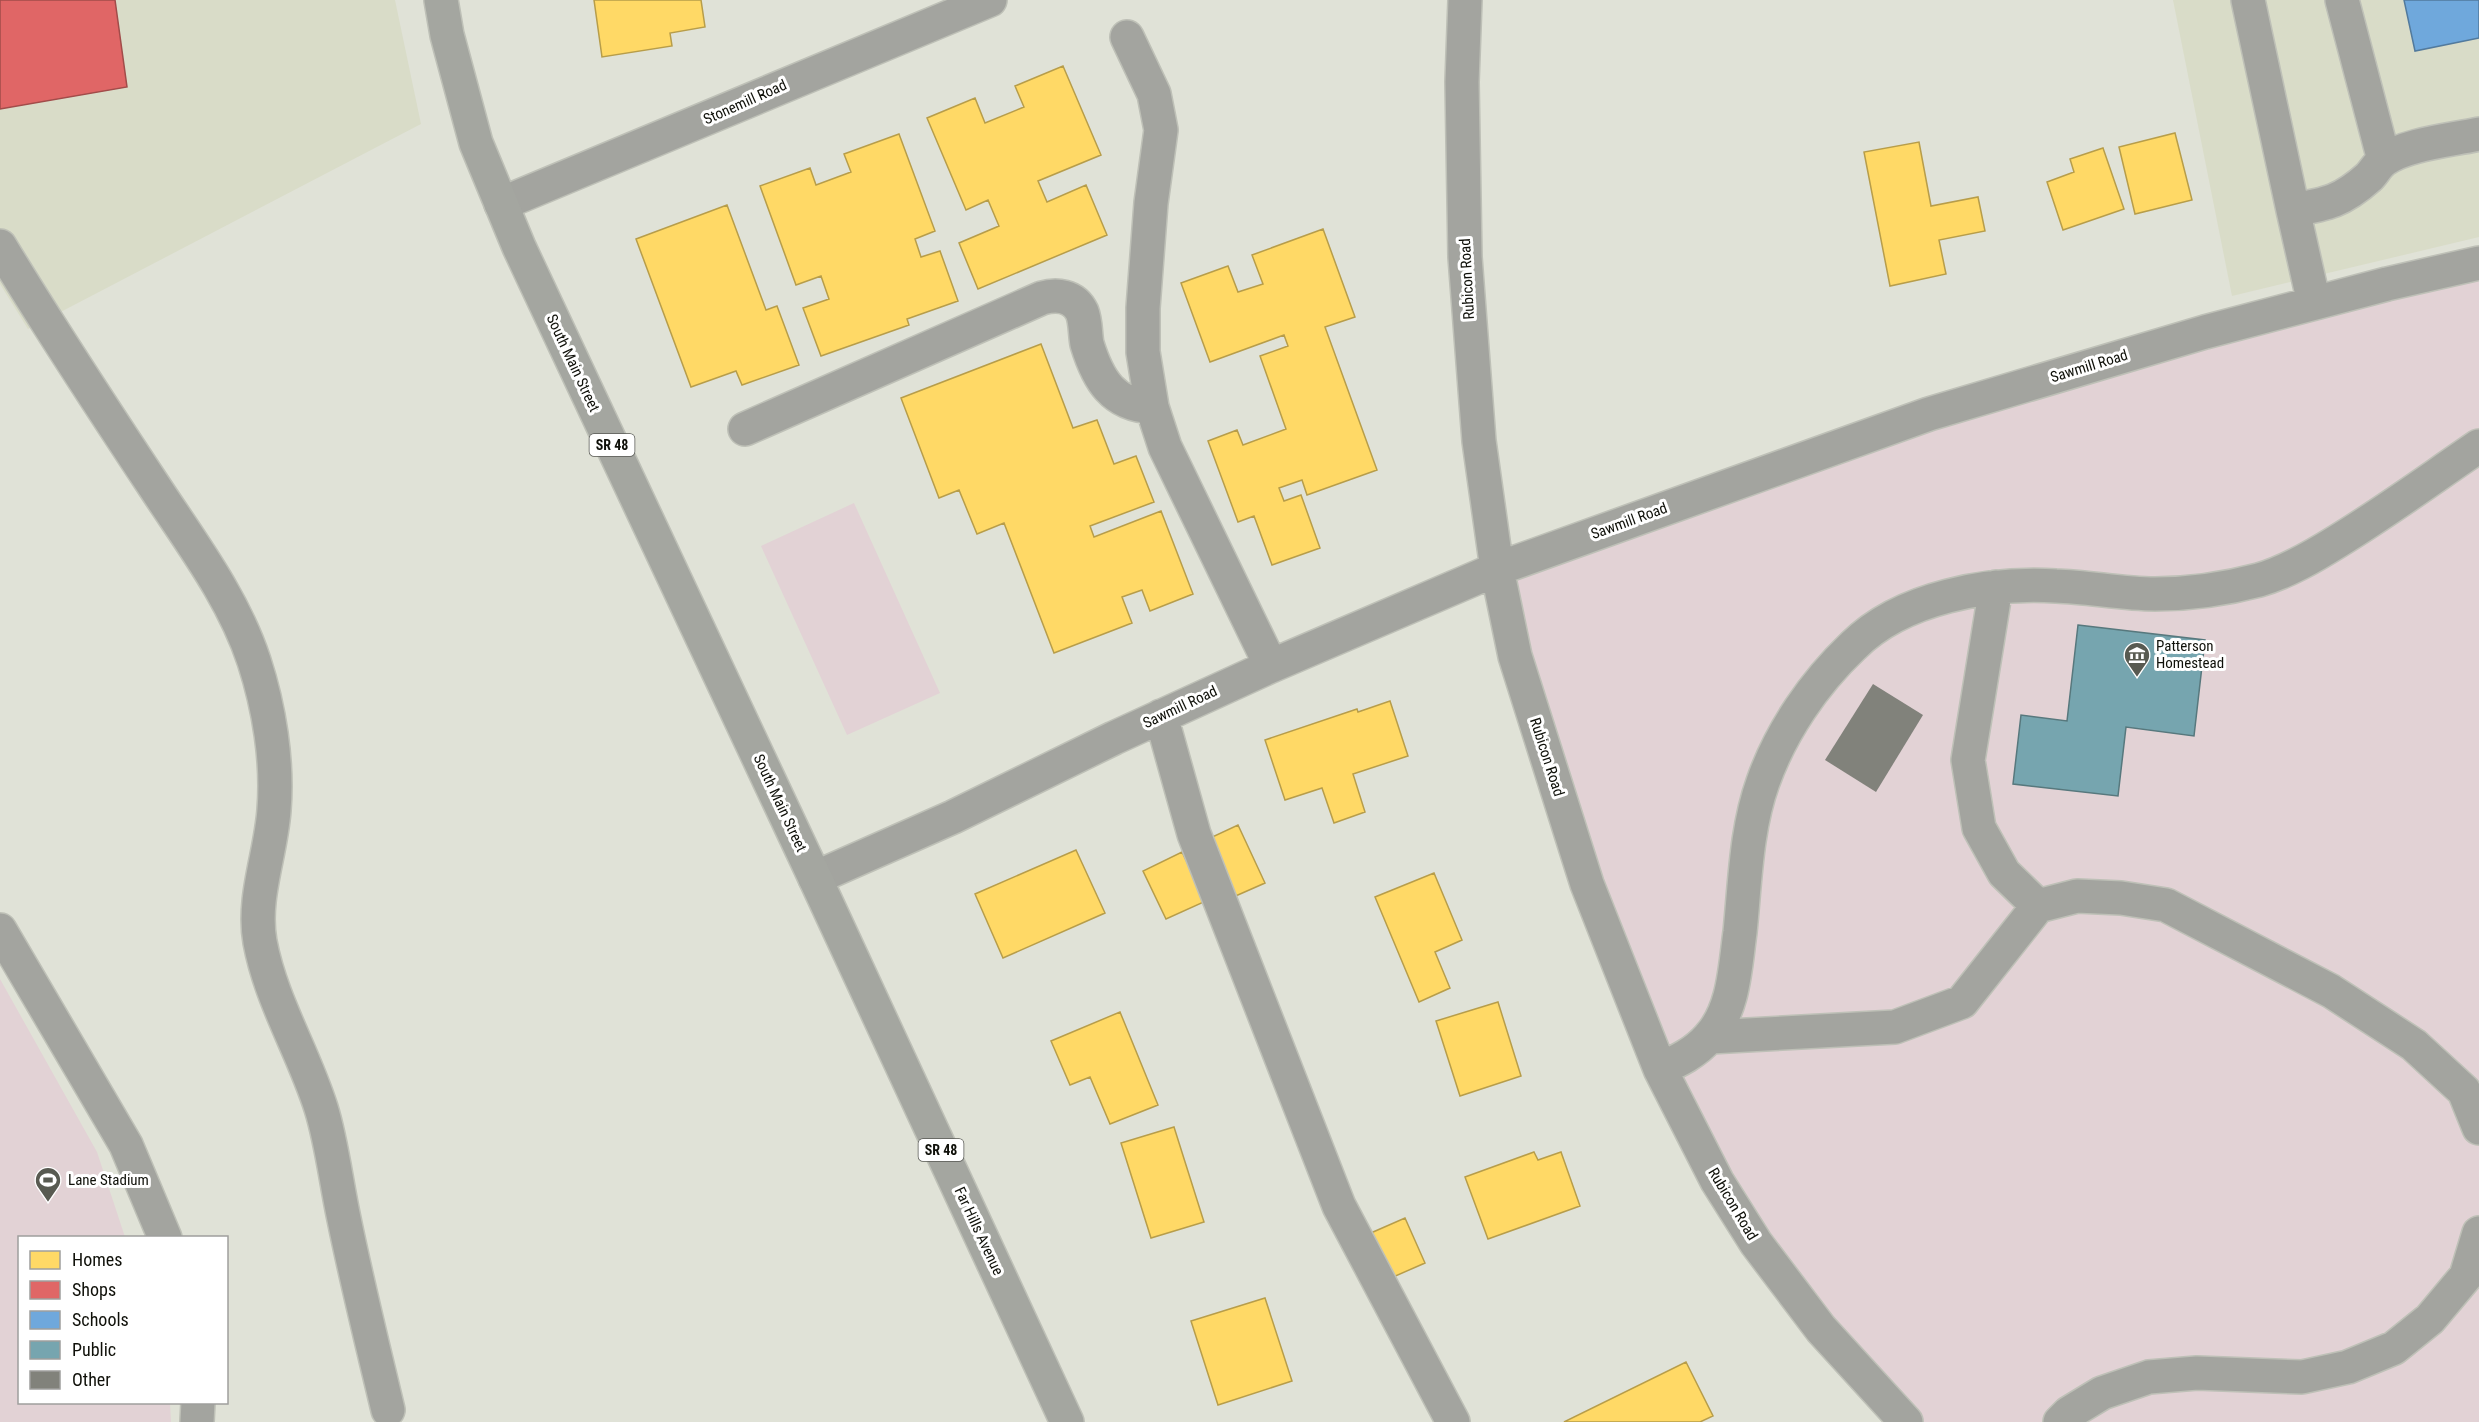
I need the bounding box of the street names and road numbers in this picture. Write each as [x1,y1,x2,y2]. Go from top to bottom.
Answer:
street label: Stonemill Road [701,76,789,128]
street label: Rubicon Road [1456,238,1478,320]
street label: South Main Street [543,311,603,415]
street label: Sawmill Road [2048,346,2130,386]
road number: SR 48 [590,434,634,456]
street label: Sawmill Road [1588,499,1670,543]
street label: Sawmill Road [1140,682,1220,732]
street label: Rubicon Road [1526,716,1568,798]
street label: South Main Street [750,751,810,855]
road number: SR 48 [918,1139,964,1161]
street label: Rubicon Road [1704,1165,1762,1243]
street label: Far Hills Avenue [951,1184,1007,1278]

